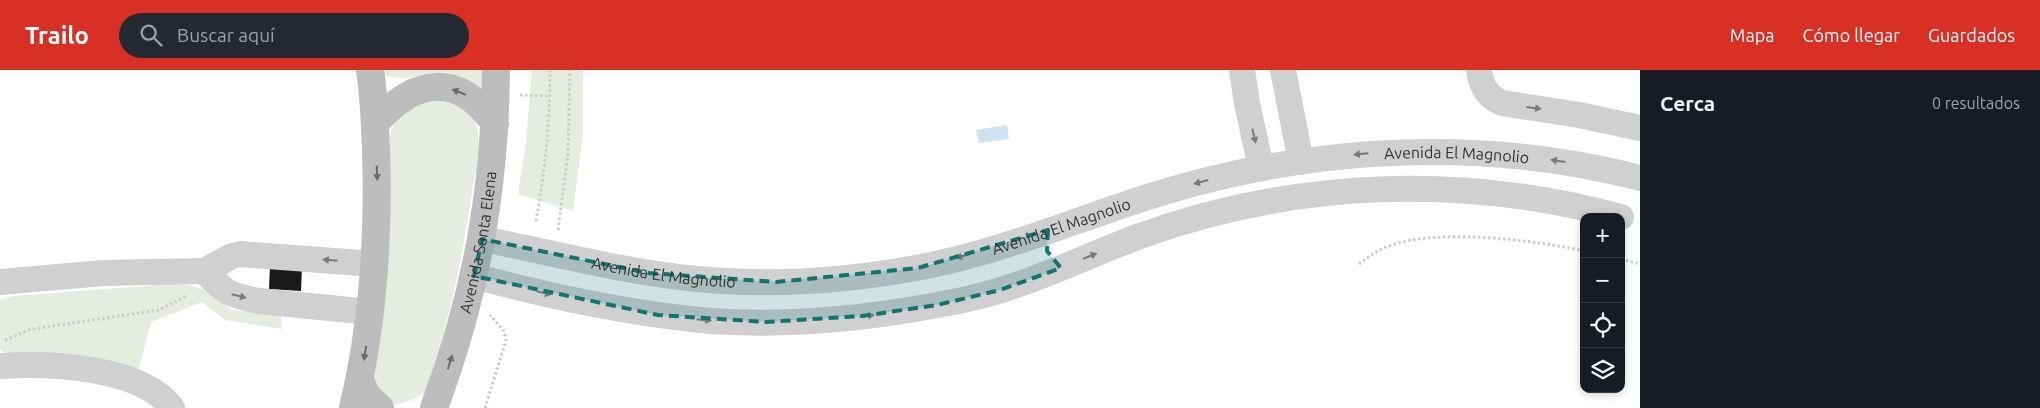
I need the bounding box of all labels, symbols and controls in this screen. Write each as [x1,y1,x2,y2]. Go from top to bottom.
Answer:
search box [119,13,469,58]
icon: search [137,21,165,49]
text: Trailo [25,22,89,49]
text: Buscar aquí [177,24,275,46]
text: Mapa [1730,25,1775,45]
text: Cómo llegar [1803,25,1900,45]
text: Guardados [1928,25,2015,45]
one-way arrow [452,88,467,96]
text: Cerca [1660,91,1715,115]
text: 0 resultados [1932,94,2020,112]
one-way arrow [1526,104,1542,112]
one-way arrow [1250,128,1258,143]
street label: Avenida El Magnolio [1384,143,1530,166]
one-way arrow [1353,151,1369,159]
one-way arrow [1550,157,1566,165]
one-way arrow [373,165,381,181]
street label: Avenida Santa Elena [456,170,499,315]
one-way arrow [1194,178,1209,186]
street label: Avenida El Magnolio [990,194,1133,258]
map controls [1580,213,1625,393]
button: + [1580,213,1625,258]
one-way arrow [1083,252,1097,260]
street label: Avenida El Magnolio [590,253,736,291]
one-way arrow [955,253,970,261]
one-way arrow [322,256,338,264]
button: − [1580,258,1625,303]
one-way arrow [537,289,552,297]
one-way arrow [231,292,246,300]
button: locate [1580,303,1625,348]
one-way arrow [859,312,875,320]
one-way arrow [697,316,713,324]
one-way arrow [360,345,368,361]
button: layers [1580,348,1625,393]
one-way arrow [447,354,455,369]

